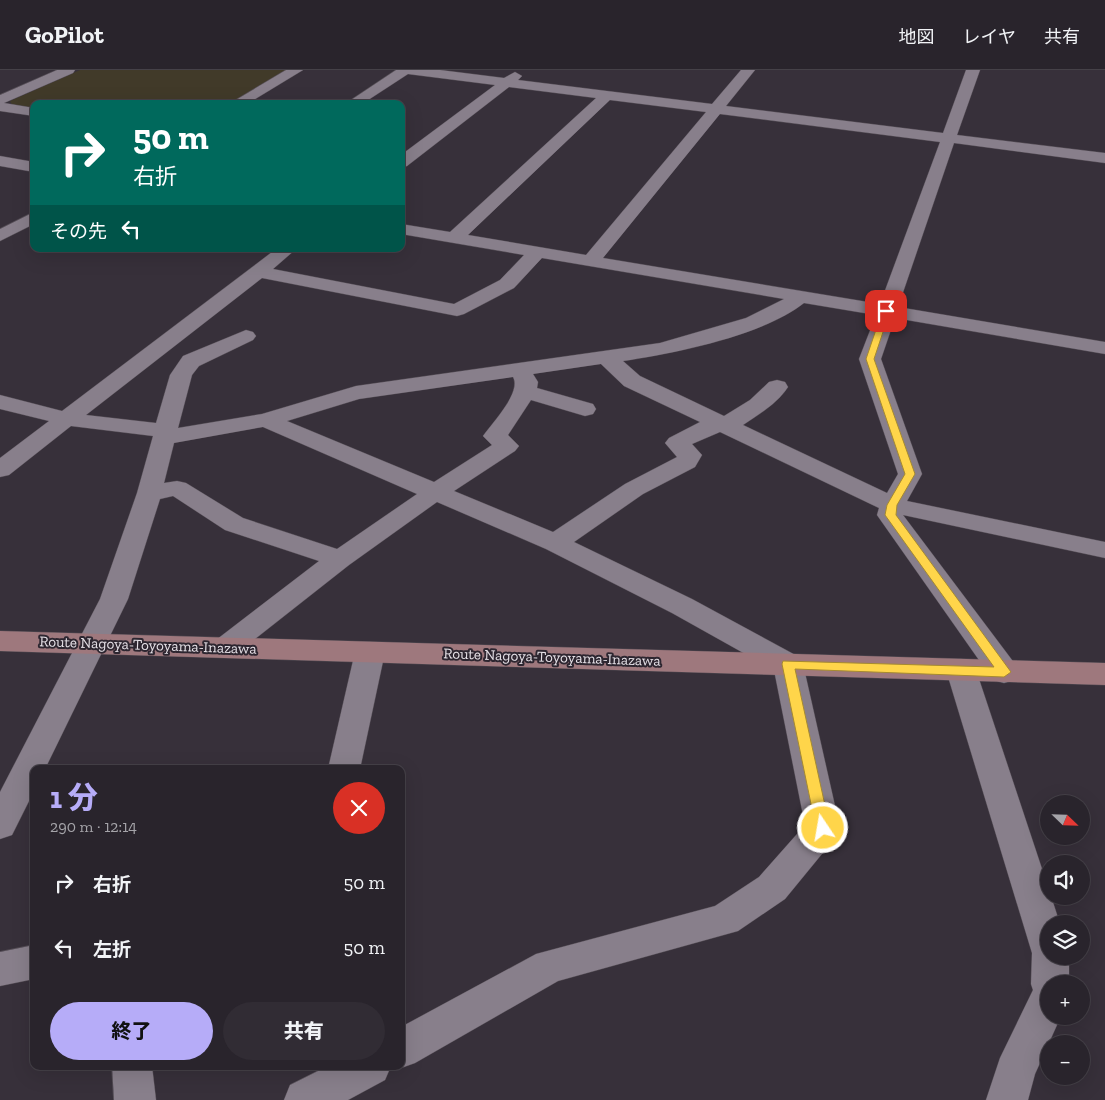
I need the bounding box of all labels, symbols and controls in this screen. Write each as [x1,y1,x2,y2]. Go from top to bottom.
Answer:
text: GoPilot [25,20,104,49]
text: 地図 [899,26,935,48]
text: レイヤ [963,26,1016,48]
text: 共有 [1044,26,1080,48]
text: 50 m [133,116,209,158]
icon: right [50,120,115,185]
text: 右折 [133,163,177,190]
icon: left [117,215,145,243]
text: その先 [50,220,107,243]
pin [865,290,907,332]
icon: arrive [872,297,900,325]
street label: Route Nagoya-Toyoyama-Inazawa [39,632,257,658]
street label: Route Nagoya-Toyoyama-Inazawa [443,644,661,670]
text: 1 分 [50,780,98,816]
button: close [333,782,385,834]
north arrow [1040,795,1090,845]
map controls [1040,795,1090,1085]
position arrow [796,801,848,853]
text: 290 m · 12:14 [50,817,137,836]
button: sound [1040,855,1090,905]
icon: right [50,869,78,897]
text: 50 m [344,871,385,894]
text: 右折 [93,873,131,896]
button: layers [1040,915,1090,965]
icon: left [50,934,78,962]
text: 50 m [344,936,385,959]
text: 左折 [93,938,131,961]
button: + [1040,975,1090,1025]
button: 終了 [50,1002,213,1060]
button: 共有 [223,1002,385,1060]
button: − [1040,1035,1090,1085]

